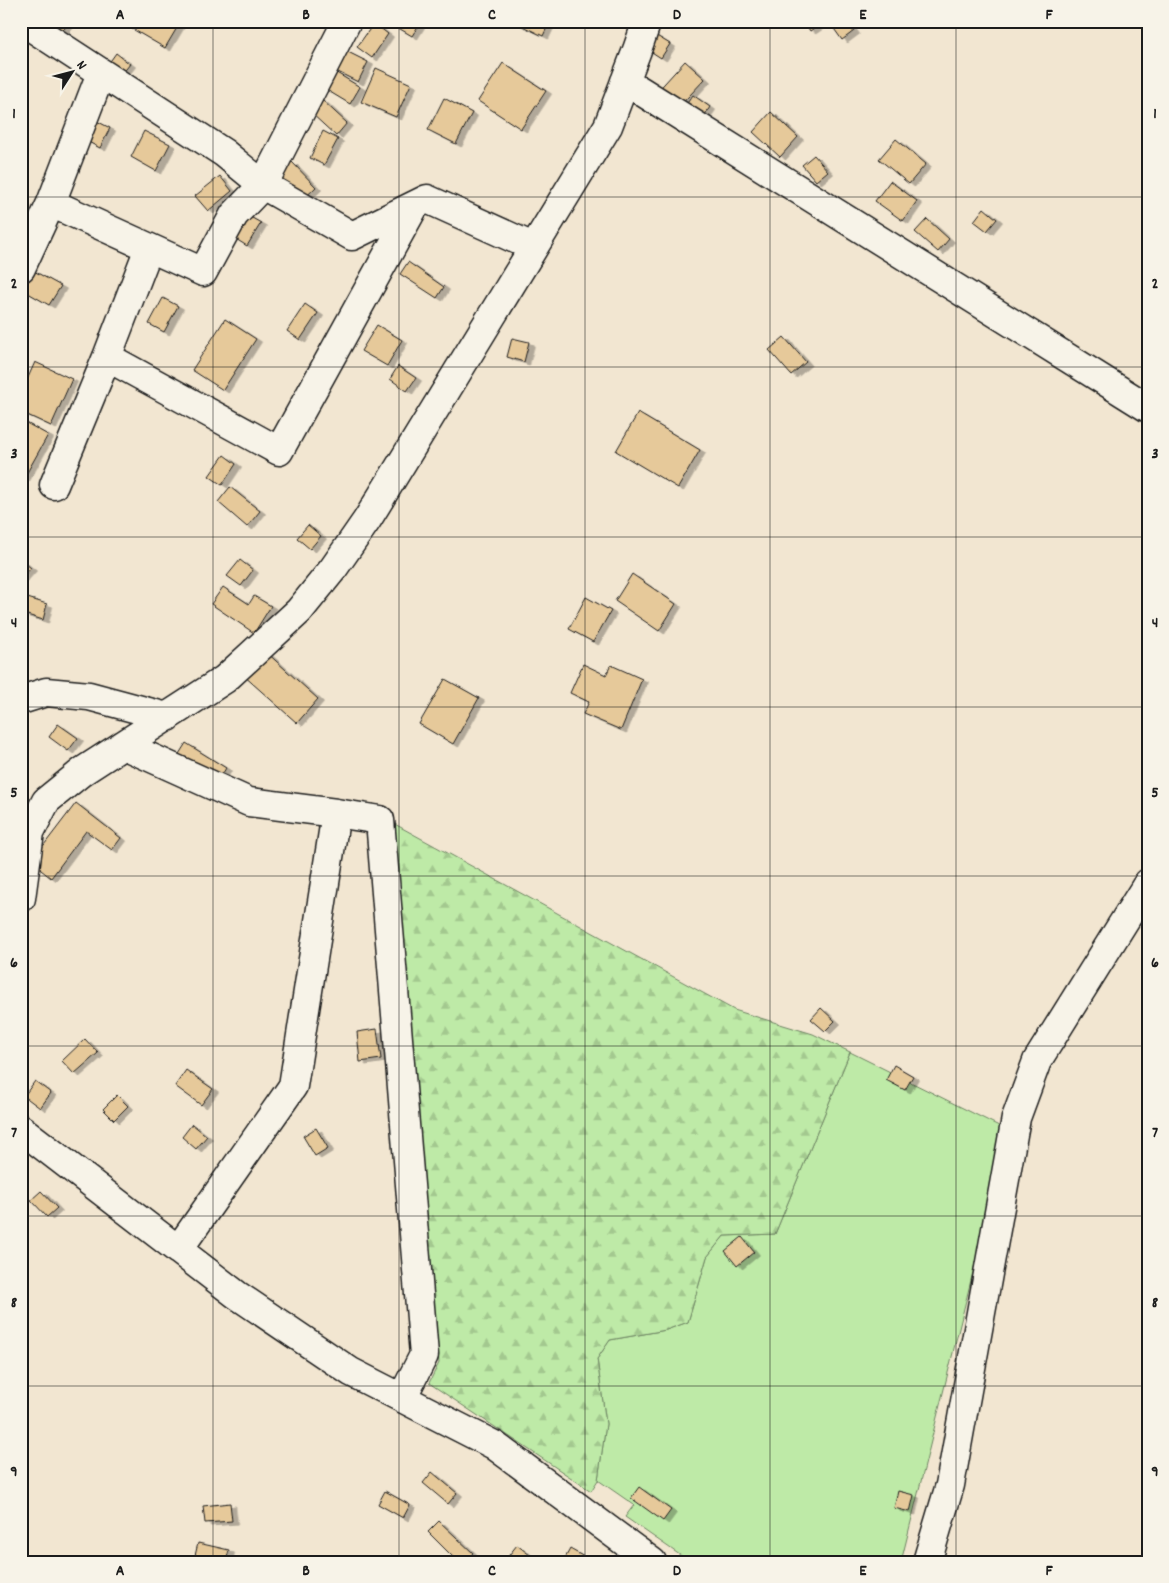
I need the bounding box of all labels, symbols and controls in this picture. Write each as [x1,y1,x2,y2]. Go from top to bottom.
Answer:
text: A [116,4,125,27]
text: B [302,4,310,27]
text: C [488,4,496,27]
text: D [673,4,682,27]
text: E [859,4,867,27]
text: F [1045,4,1053,27]
north arrow [48,48,98,98]
text: N [71,57,91,74]
text: 1 [12,103,16,126]
text: 1 [1153,103,1157,126]
text: 2 [11,273,18,296]
text: 2 [1152,273,1159,296]
text: 3 [10,443,18,466]
text: 3 [1151,443,1159,466]
text: 4 [11,612,17,635]
text: 4 [1152,612,1158,635]
text: 5 [10,782,18,805]
text: 5 [1151,782,1159,805]
text: 6 [10,952,18,975]
text: 6 [1151,952,1159,975]
text: 7 [11,1122,17,1145]
text: 7 [1152,1122,1158,1145]
text: 8 [11,1292,18,1315]
text: 8 [1152,1292,1159,1315]
text: 9 [10,1461,18,1484]
text: 9 [1151,1461,1159,1484]
text: A [116,1560,125,1583]
text: B [302,1560,310,1583]
text: C [488,1560,496,1583]
text: D [673,1560,682,1583]
text: E [859,1560,867,1583]
text: F [1045,1560,1053,1583]

